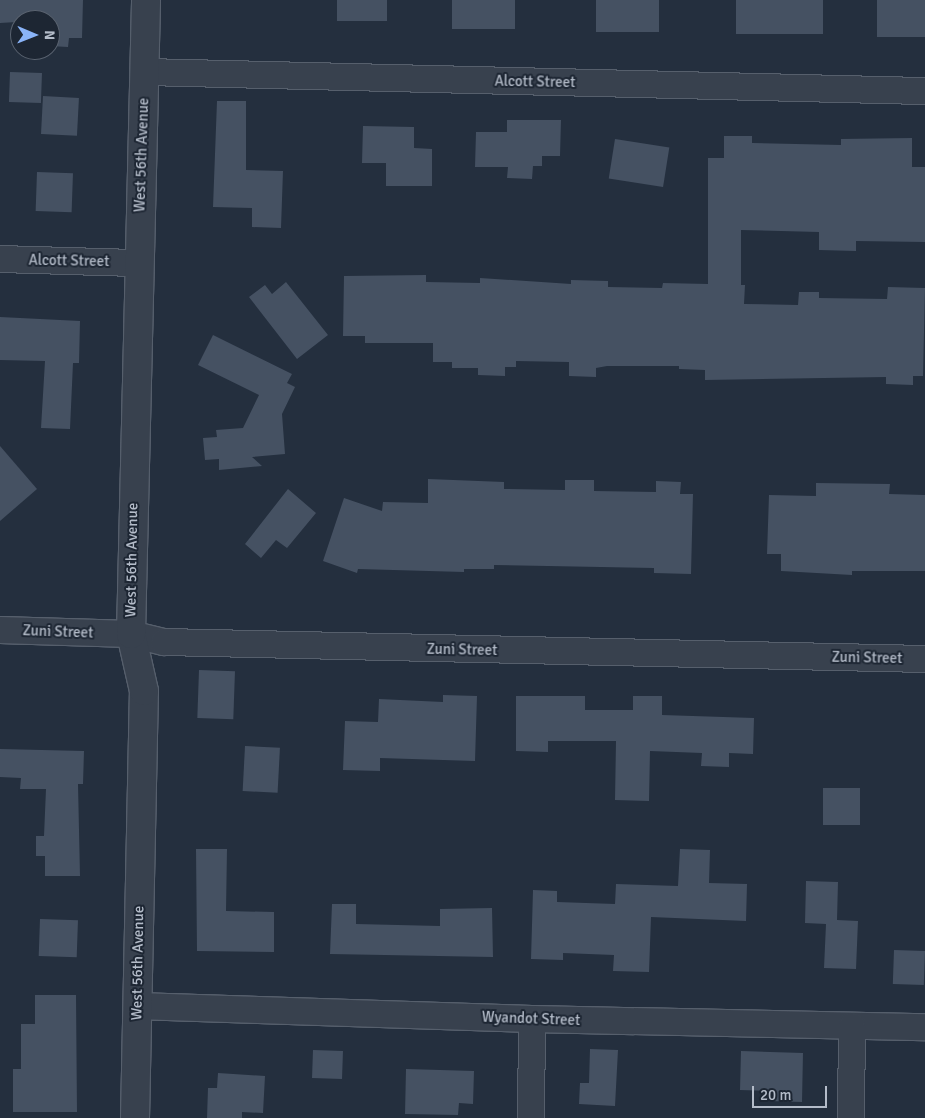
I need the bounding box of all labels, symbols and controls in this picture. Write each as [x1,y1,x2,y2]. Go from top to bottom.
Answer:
north arrow [10,10,60,60]
text: N [41,30,58,40]
street label: Alcott Street [494,72,576,92]
street label: West 56th Avenue [131,97,153,213]
street label: Alcott Street [28,251,110,271]
street label: West 56th Avenue [122,503,142,617]
street label: Zuni Street [22,622,94,642]
street label: Zuni Street [426,640,498,660]
street label: Zuni Street [831,648,903,668]
street label: West 56th Avenue [128,906,148,1020]
street label: Wyandot Street [481,1008,581,1030]
scale bar [755,1076,830,1108]
text: 20 m [760,1086,791,1104]

